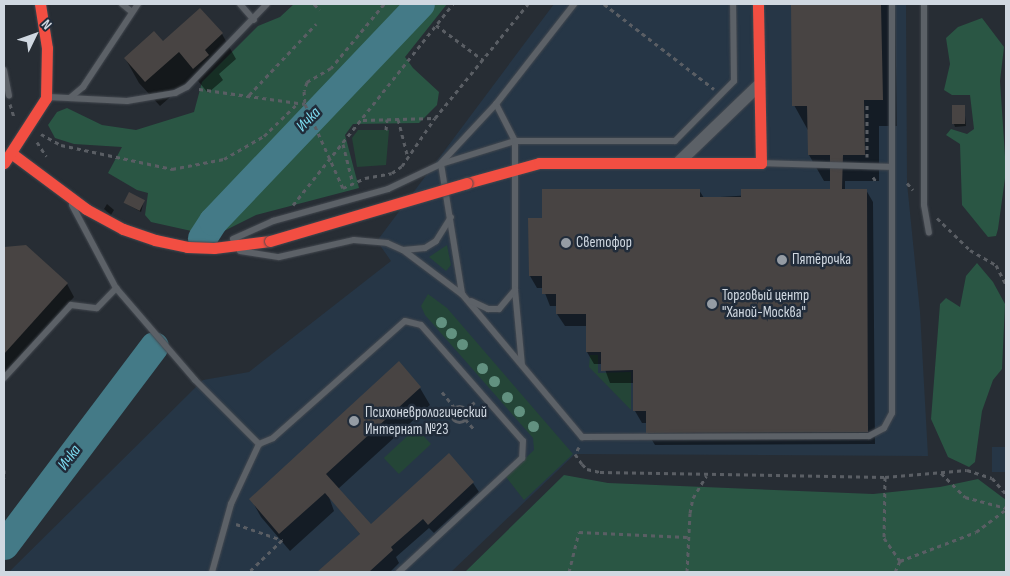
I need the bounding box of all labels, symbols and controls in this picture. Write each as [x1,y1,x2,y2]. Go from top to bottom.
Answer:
north arrow [10,10,60,60]
text: N [38,16,55,33]
water label: Ичка [293,104,325,136]
place label: Светофор [576,234,632,252]
marker: Светофор [560,237,572,249]
place label: Пятёрочка [792,251,851,269]
marker: Пятёрочка [776,254,788,266]
place label: Торговый центр "Ханой-Москва" [722,286,809,321]
marker: Торговый центр "Ханой-Москва" [706,298,718,310]
place label: Психоневрологический Интернат №23 [365,403,487,438]
marker: Психоневрологический Интернат №23 [347,414,361,428]
water label: Ичка [54,442,86,474]

